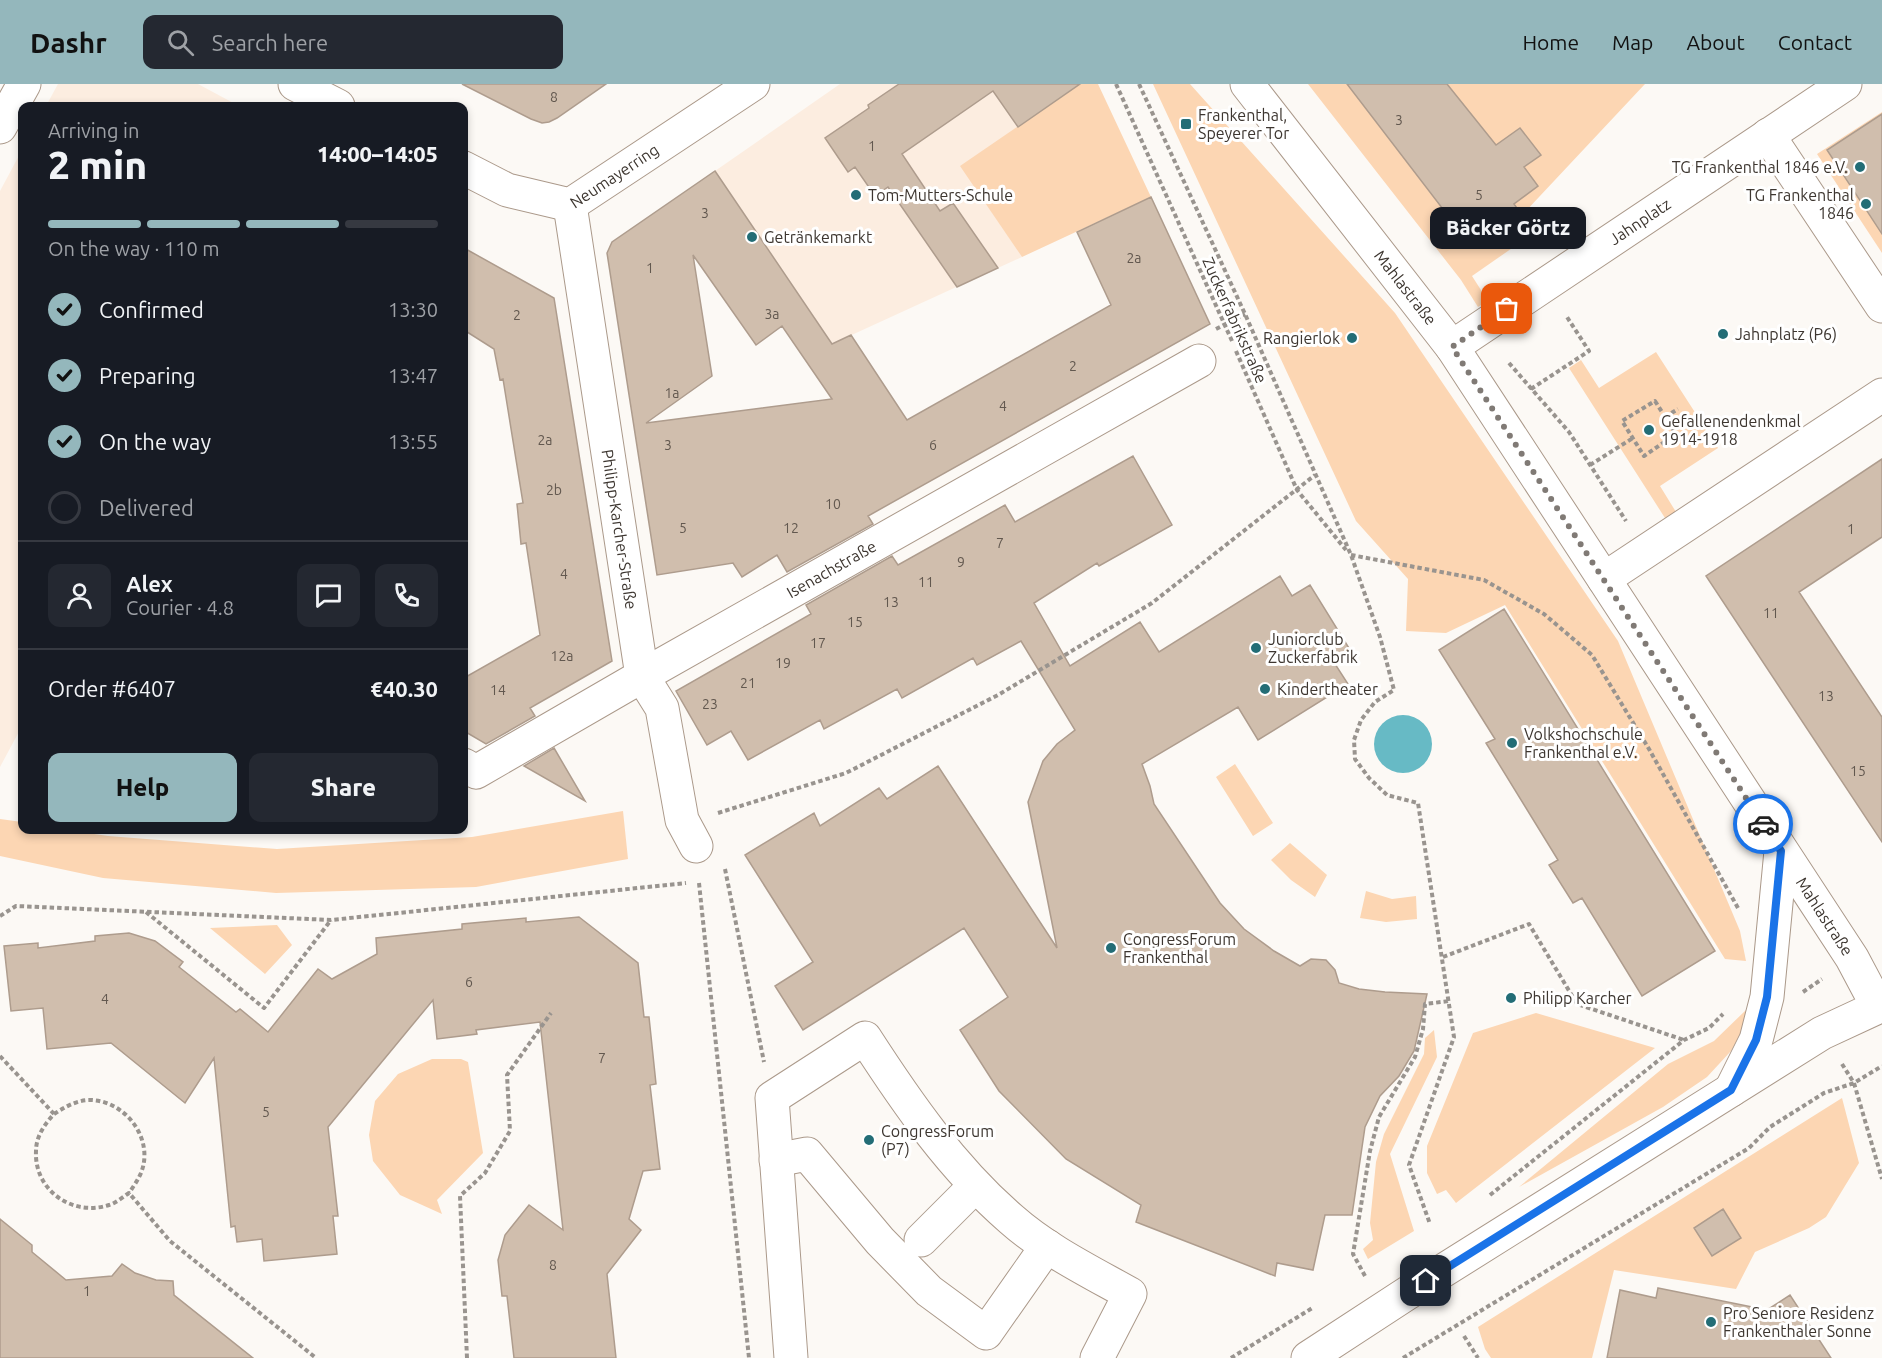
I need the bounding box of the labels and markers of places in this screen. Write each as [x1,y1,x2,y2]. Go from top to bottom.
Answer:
place label: Frankenthal, Speyerer Tor [1198,106,1289,142]
marker: Frankenthal, Speyerer Tor [1179,117,1193,131]
place label: TG Frankenthal 1846 e.V. [1672,158,1848,176]
marker: TG Frankenthal 1846 e.V. [1853,160,1867,174]
place label: Tom-Mutters-Schule [868,186,1013,204]
place label: TG Frankenthal 1846 [1746,186,1854,222]
marker: Tom-Mutters-Schule [849,188,863,202]
marker: TG Frankenthal 1846 [1859,197,1873,211]
callout: Bäcker Görtz [1429,207,1585,249]
place label: Getränkemarkt [764,228,873,246]
marker: Getränkemarkt [745,230,759,244]
pin [1481,283,1532,334]
place label: Jahnplatz (P6) [1735,325,1837,344]
marker: Jahnplatz (P6) [1716,327,1730,341]
place label: Rangierlok [1263,329,1340,347]
marker: Rangierlok [1345,331,1359,345]
place label: Gefallenendenkmal 1914-1918 [1661,412,1801,448]
marker: Gefallenendenkmal 1914-1918 [1642,423,1656,437]
place label: Juniorclub Zuckerfabrik [1268,630,1358,666]
marker: Juniorclub Zuckerfabrik [1249,641,1263,655]
place label: Kindertheater [1277,680,1378,698]
marker: Kindertheater [1258,682,1272,696]
place label: Volkshochschule Frankenthal e.V. [1524,725,1643,761]
marker: Volkshochschule Frankenthal e.V. [1505,736,1519,750]
place label: CongressForum Frankenthal [1123,930,1236,966]
marker: CongressForum Frankenthal [1104,941,1118,955]
place label: Philipp Karcher [1523,989,1632,1007]
marker: Philipp Karcher [1504,991,1518,1005]
place label: CongressForum (P7) [881,1122,994,1159]
marker: CongressForum (P7) [862,1133,876,1147]
pin [1400,1255,1451,1306]
place label: Pro Seniore Residenz Frankenthaler Sonne [1723,1304,1874,1340]
marker: Pro Seniore Residenz Frankenthaler Sonne [1704,1315,1718,1329]

